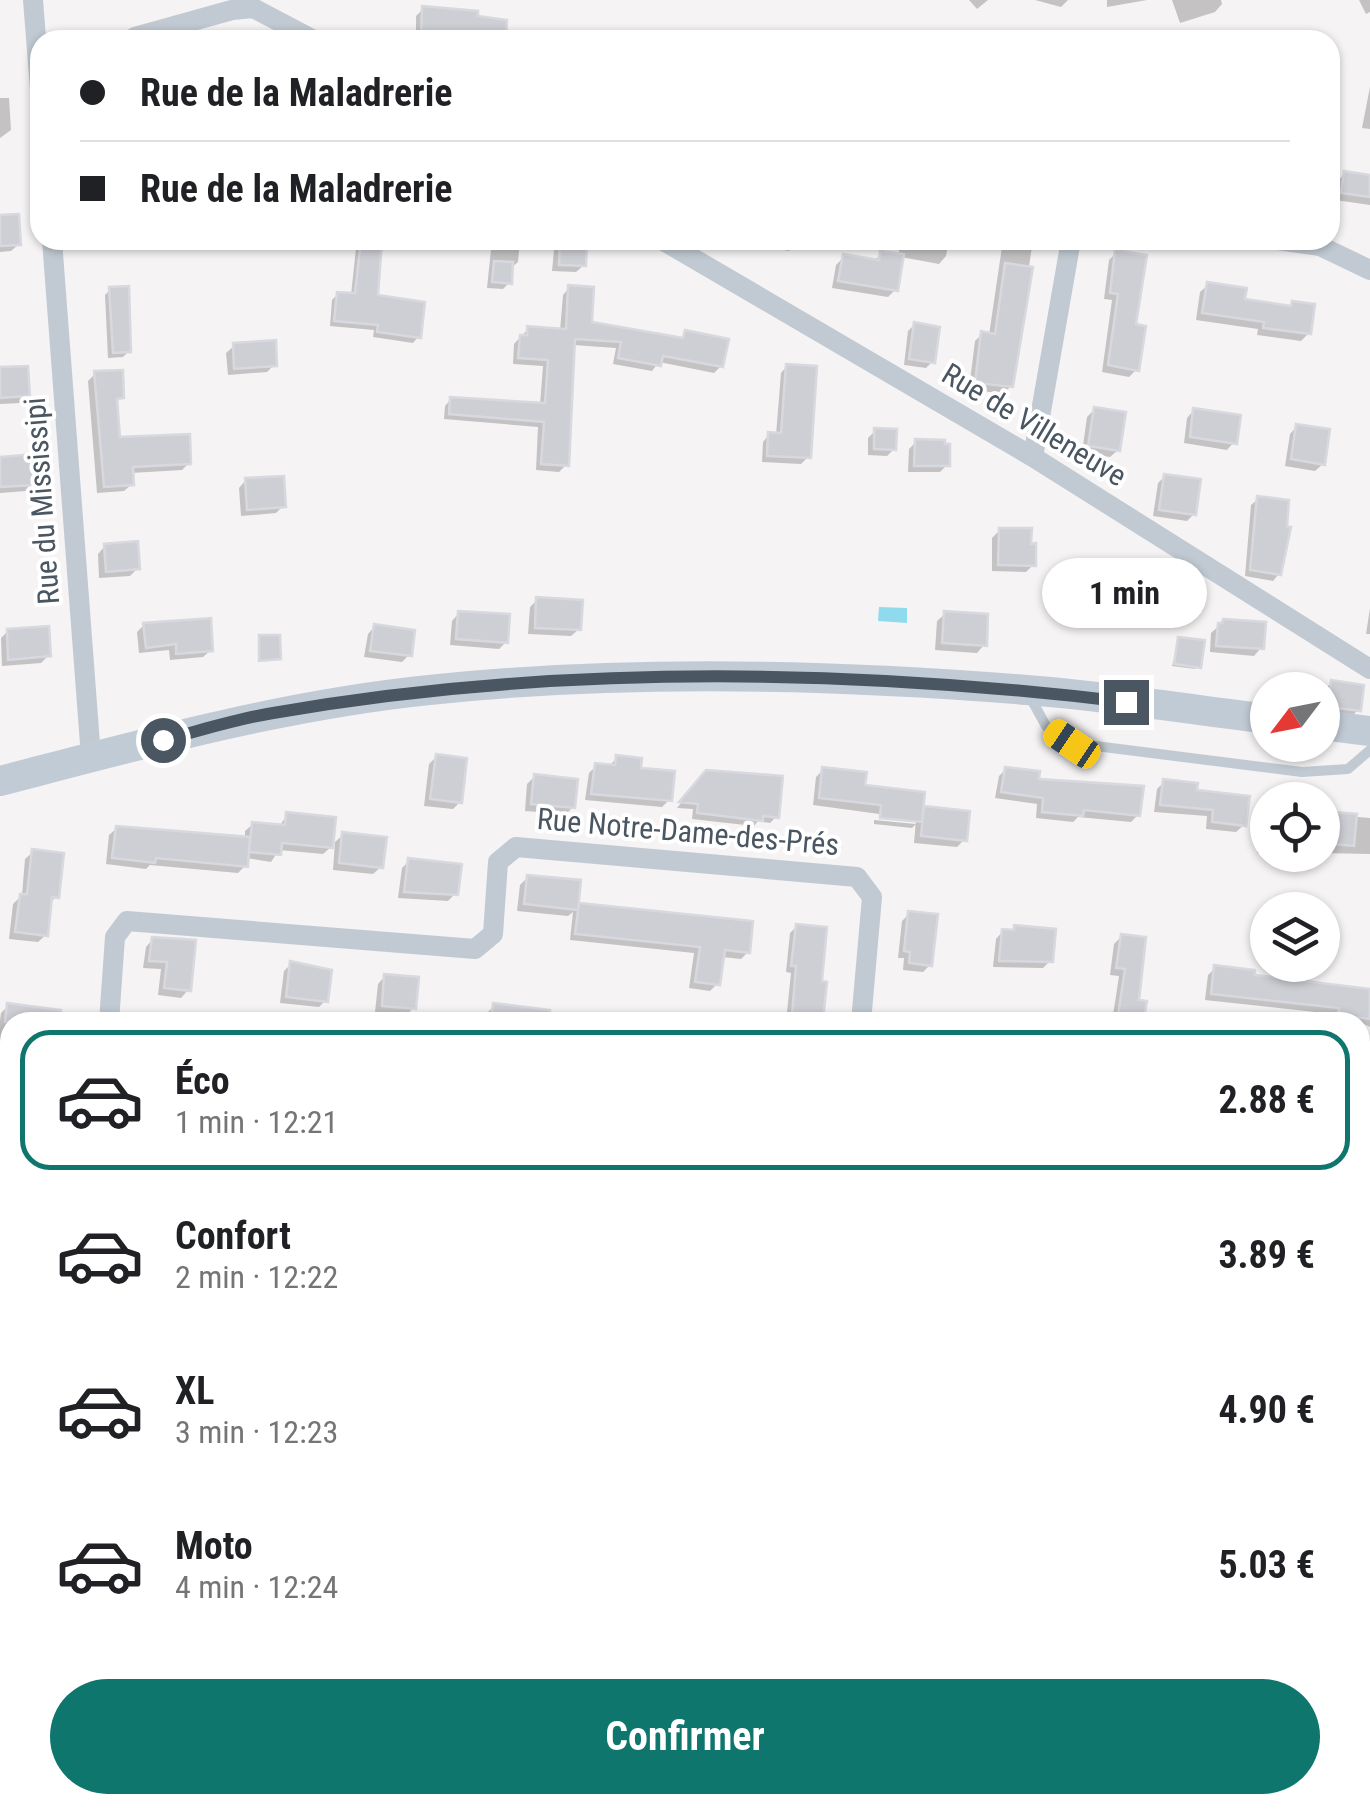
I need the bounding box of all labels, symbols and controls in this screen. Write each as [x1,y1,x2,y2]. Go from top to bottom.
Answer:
text: Rue de la Maladrerie [140,71,452,115]
text: Rue de la Maladrerie [140,167,452,211]
street label: Rue de Villeneuve [936,356,1133,493]
street label: Rue du Mississipi [17,396,66,606]
callout: 1 min [1044,557,1208,627]
text: 1 min [1089,574,1160,612]
north arrow [1250,672,1340,762]
map controls [1250,672,1340,982]
route end [1104,680,1149,725]
car [1039,715,1105,773]
route start [141,718,186,763]
button: locate [1250,782,1340,872]
street label: Rue Notre-Dame-des-Prés [536,801,841,862]
button: layers [1250,892,1340,982]
icon: car [55,1055,145,1145]
text: Éco [175,1059,230,1103]
text: 2.88 € [1218,1078,1315,1122]
text: 1 min · 12:21 [175,1103,338,1141]
icon: car [55,1210,145,1300]
text: Confort [175,1214,291,1258]
text: 3.89 € [1218,1233,1315,1277]
text: 2 min · 12:22 [175,1258,338,1296]
icon: car [55,1365,145,1455]
text: XL [175,1369,214,1413]
text: 4.90 € [1218,1388,1315,1432]
text: 3 min · 12:23 [175,1413,338,1451]
icon: car [55,1520,145,1610]
text: Moto [175,1524,253,1568]
text: 5.03 € [1218,1543,1315,1587]
text: 4 min · 12:24 [175,1568,338,1606]
button: Confirmer [50,1679,1320,1794]

